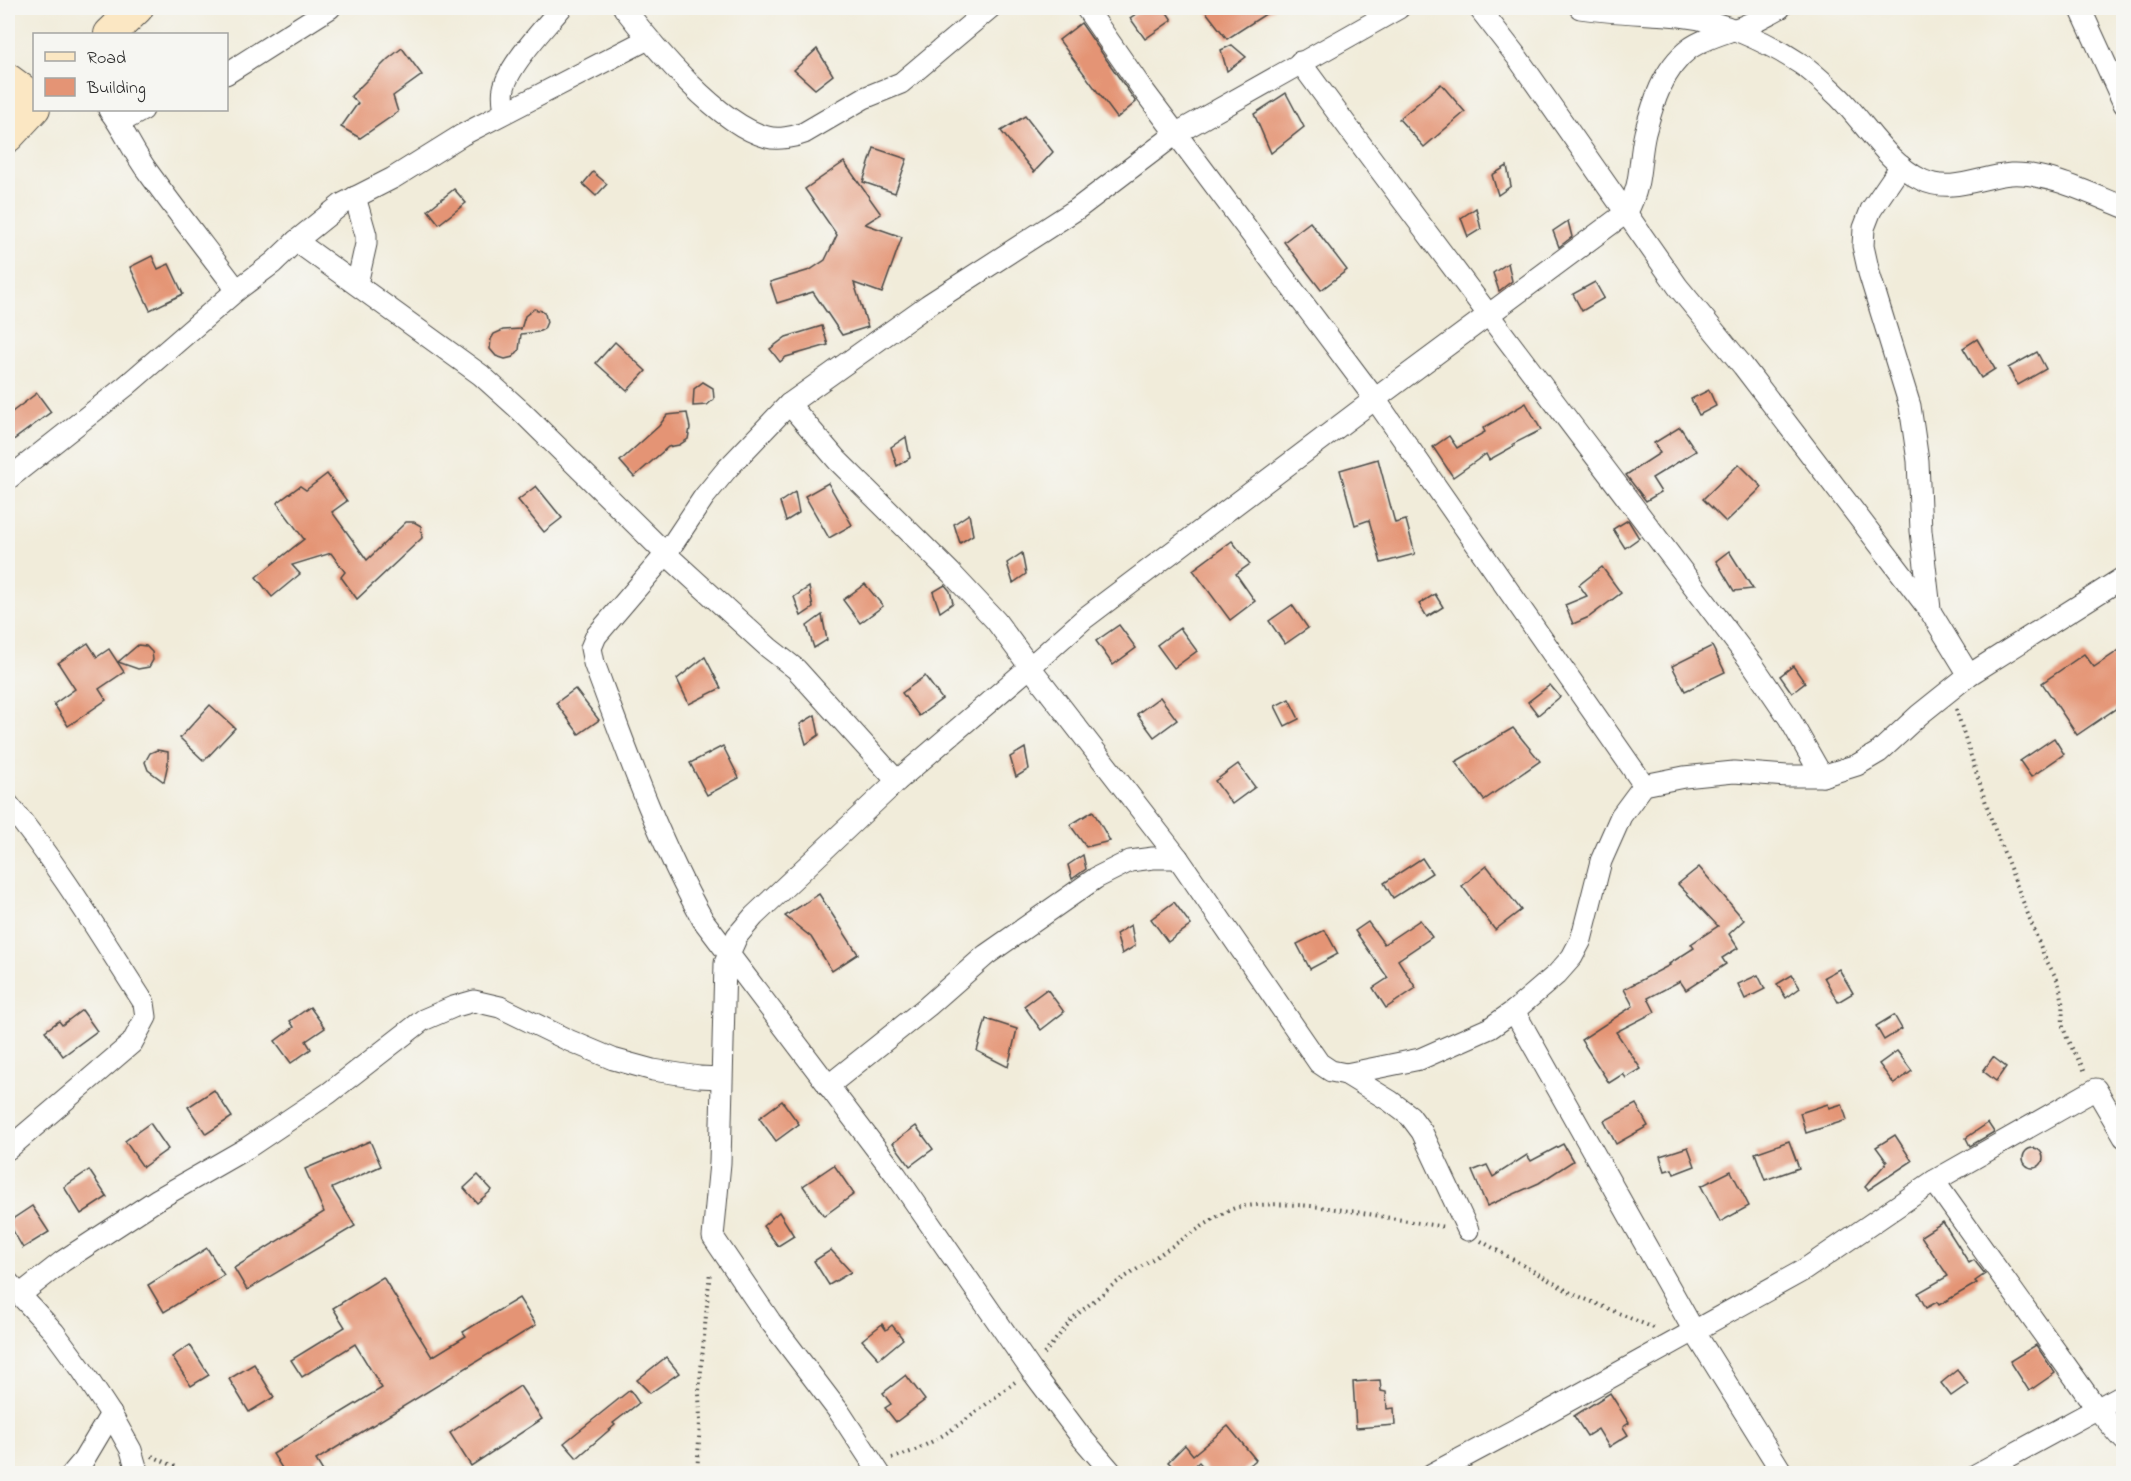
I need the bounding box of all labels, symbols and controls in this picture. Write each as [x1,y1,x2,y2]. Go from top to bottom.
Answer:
legend [33,33,228,111]
text: Road [87,46,126,72]
text: Building [86,76,146,103]

